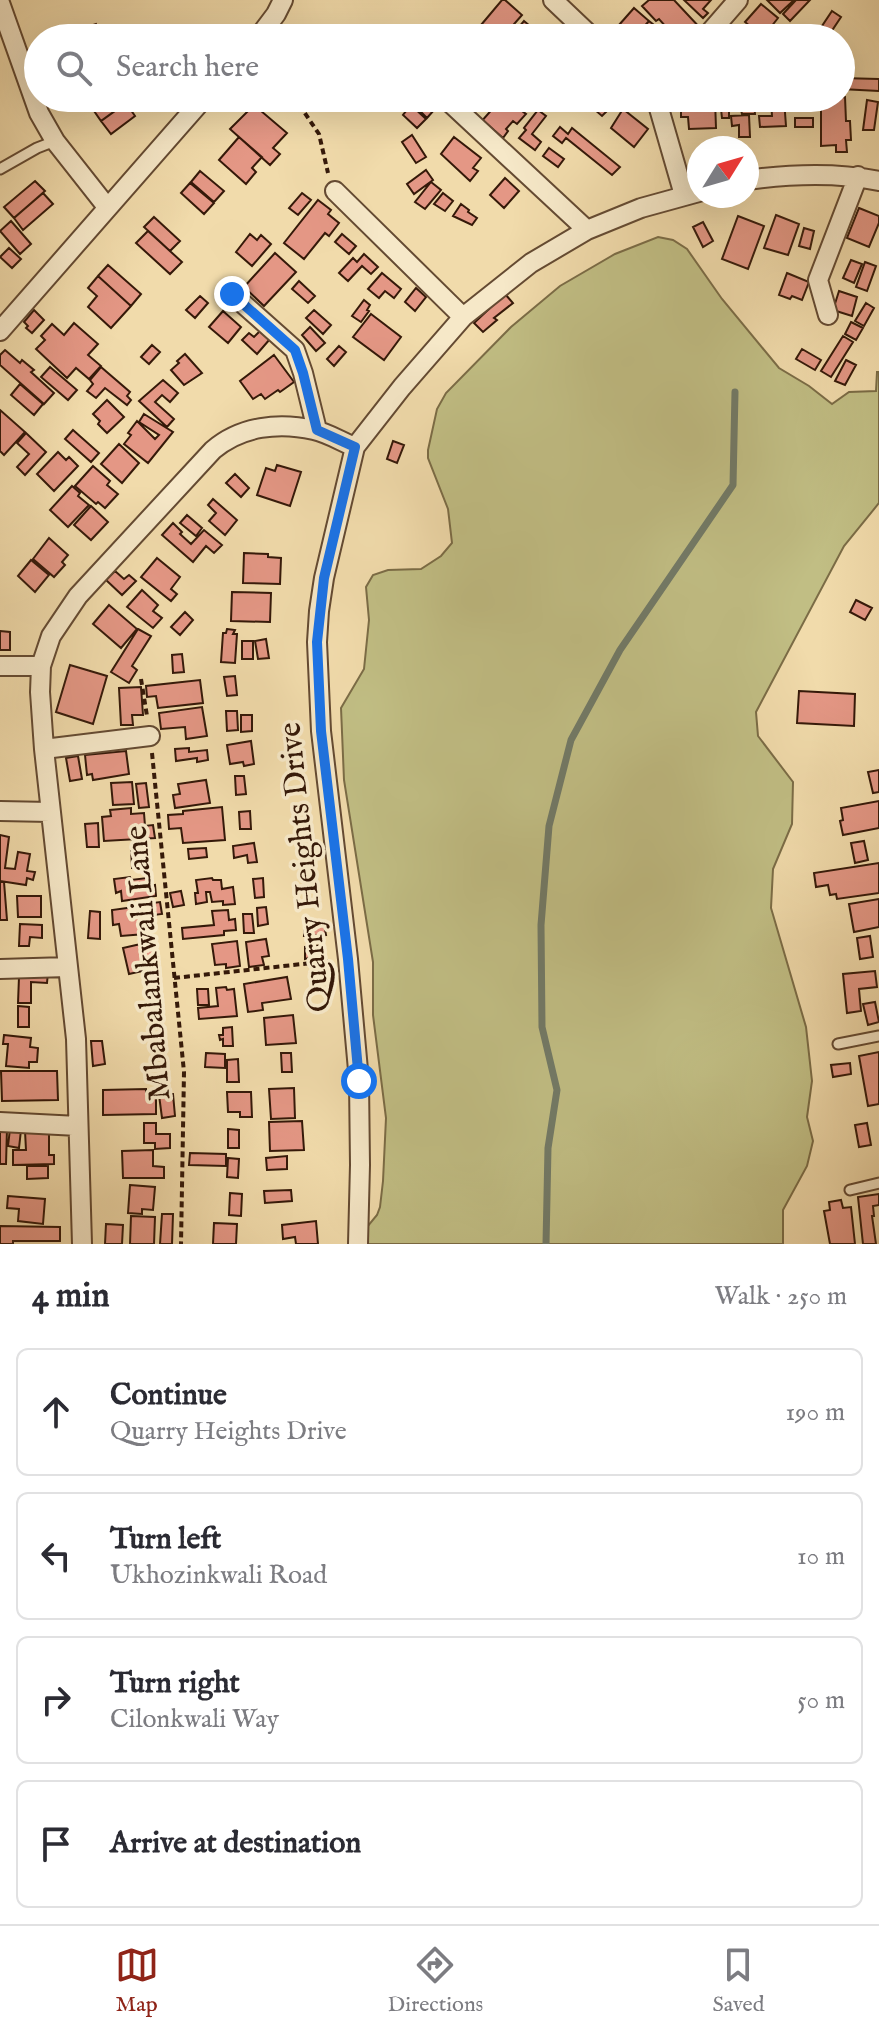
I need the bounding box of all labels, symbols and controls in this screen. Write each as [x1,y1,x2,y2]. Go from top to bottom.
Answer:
search box [24,24,855,112]
icon: search [52,46,96,90]
text: Search here [116,49,259,87]
north arrow [687,136,759,208]
route end [214,276,250,312]
street label: Quarry Heights Drive [270,720,342,1014]
street label: Mbabalankwali Lane [117,824,181,1102]
route start [341,1063,377,1099]
text: 4 min [32,1275,110,1318]
text: Walk · 250 m [714,1280,847,1313]
text: Continue [110,1377,227,1415]
icon: ahead [34,1390,78,1434]
text: 190 m [785,1396,845,1429]
text: Quarry Heights Drive [110,1415,347,1448]
text: Turn left [110,1521,221,1559]
icon: left [34,1534,78,1578]
text: 10 m [797,1540,845,1573]
text: Ukhozinkwali Road [110,1559,327,1592]
text: Turn right [110,1665,240,1703]
icon: right [34,1678,78,1722]
text: 50 m [797,1684,845,1717]
text: Cilonkwali Way [110,1703,279,1736]
icon: arrive [34,1822,78,1866]
text: Arrive at destination [110,1825,361,1863]
tab: Map [115,1943,159,2019]
tab: Directions [388,1943,483,2019]
tab: Saved [712,1943,764,2019]

